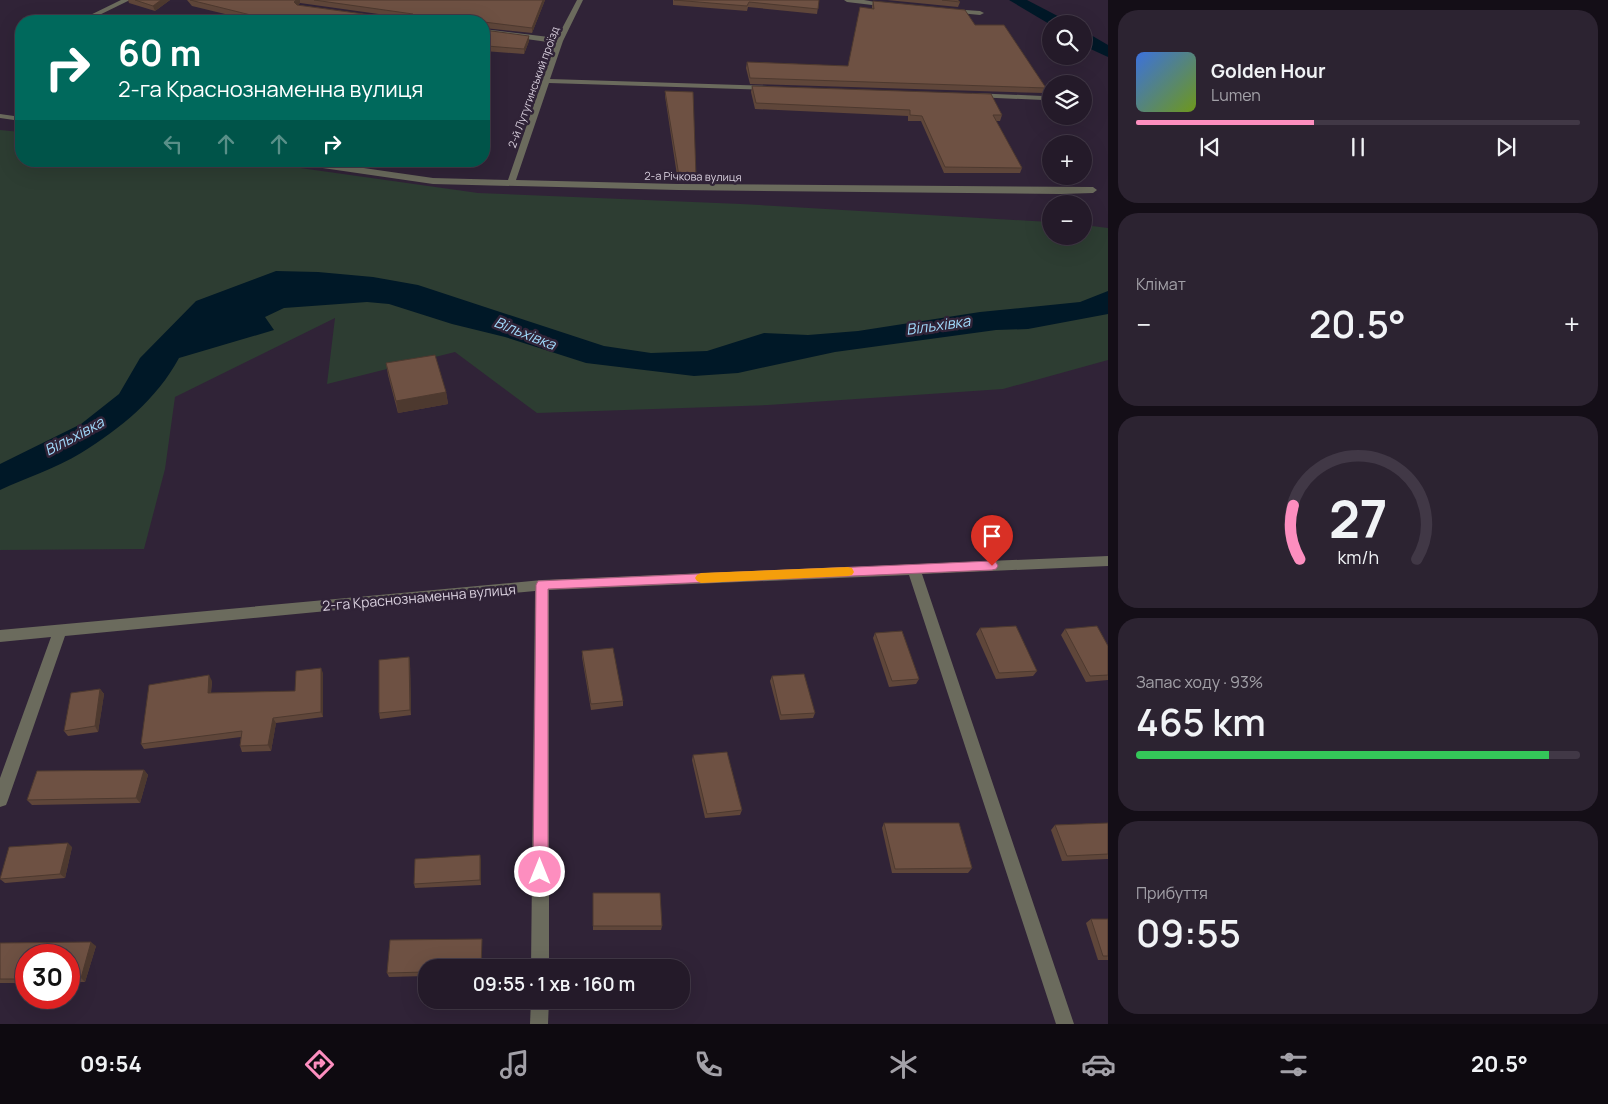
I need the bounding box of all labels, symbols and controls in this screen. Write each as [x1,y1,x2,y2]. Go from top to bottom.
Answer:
map controls [1042,15,1092,245]
button: search [1042,15,1092,65]
street label: 2-й Лутугинський проїзд [504,24,562,150]
text: 60 m [118,29,201,77]
icon: right [35,35,100,100]
text: Golden Hour [1211,58,1325,84]
text: 2-га Краснознаменна вулиця [118,74,423,104]
button: layers [1042,75,1092,125]
text: Lumen [1211,84,1261,106]
icon: left [159,130,187,158]
icon: ahead [212,130,240,158]
icon: ahead [265,130,293,158]
icon: right [318,130,346,158]
icon: previous [1196,133,1224,161]
icon: pause [1344,133,1372,161]
icon: next [1492,133,1520,161]
button: + [1042,135,1092,185]
street label: 2-а Річкова вулиця [644,168,742,184]
button: − [1042,195,1092,245]
text: Клімат [1136,273,1186,295]
text: 20.5° [1309,297,1406,349]
text: − [1136,305,1151,343]
text: + [1564,305,1580,343]
water label: Вільхівка [905,310,972,340]
water label: Вільхівка [491,311,559,355]
water label: Вільхівка [41,411,108,460]
text: 27 [1329,483,1387,554]
pin [971,515,1013,566]
icon: arrive [978,522,1006,550]
text: km/h [1337,545,1379,569]
street label: 2-га Краснознаменна вулиця [321,579,517,615]
text: Запас ходу · 93% [1136,671,1263,693]
text: 465 km [1136,695,1266,747]
position arrow [513,845,565,897]
text: Прибуття [1136,882,1208,904]
text: 09:55 [1136,906,1241,958]
speed limit sign: 30 [15,944,80,1009]
text: 09:55 · 1 хв · 160 m [473,971,635,997]
icon: directions [302,1047,337,1082]
icon: music [497,1047,532,1082]
icon: phone [691,1047,726,1082]
icon: climate [886,1047,921,1082]
icon: car [1081,1047,1116,1082]
icon: filters [1276,1047,1311,1082]
text: 09:54 [80,1049,142,1079]
text: 20.5° [1471,1049,1528,1079]

